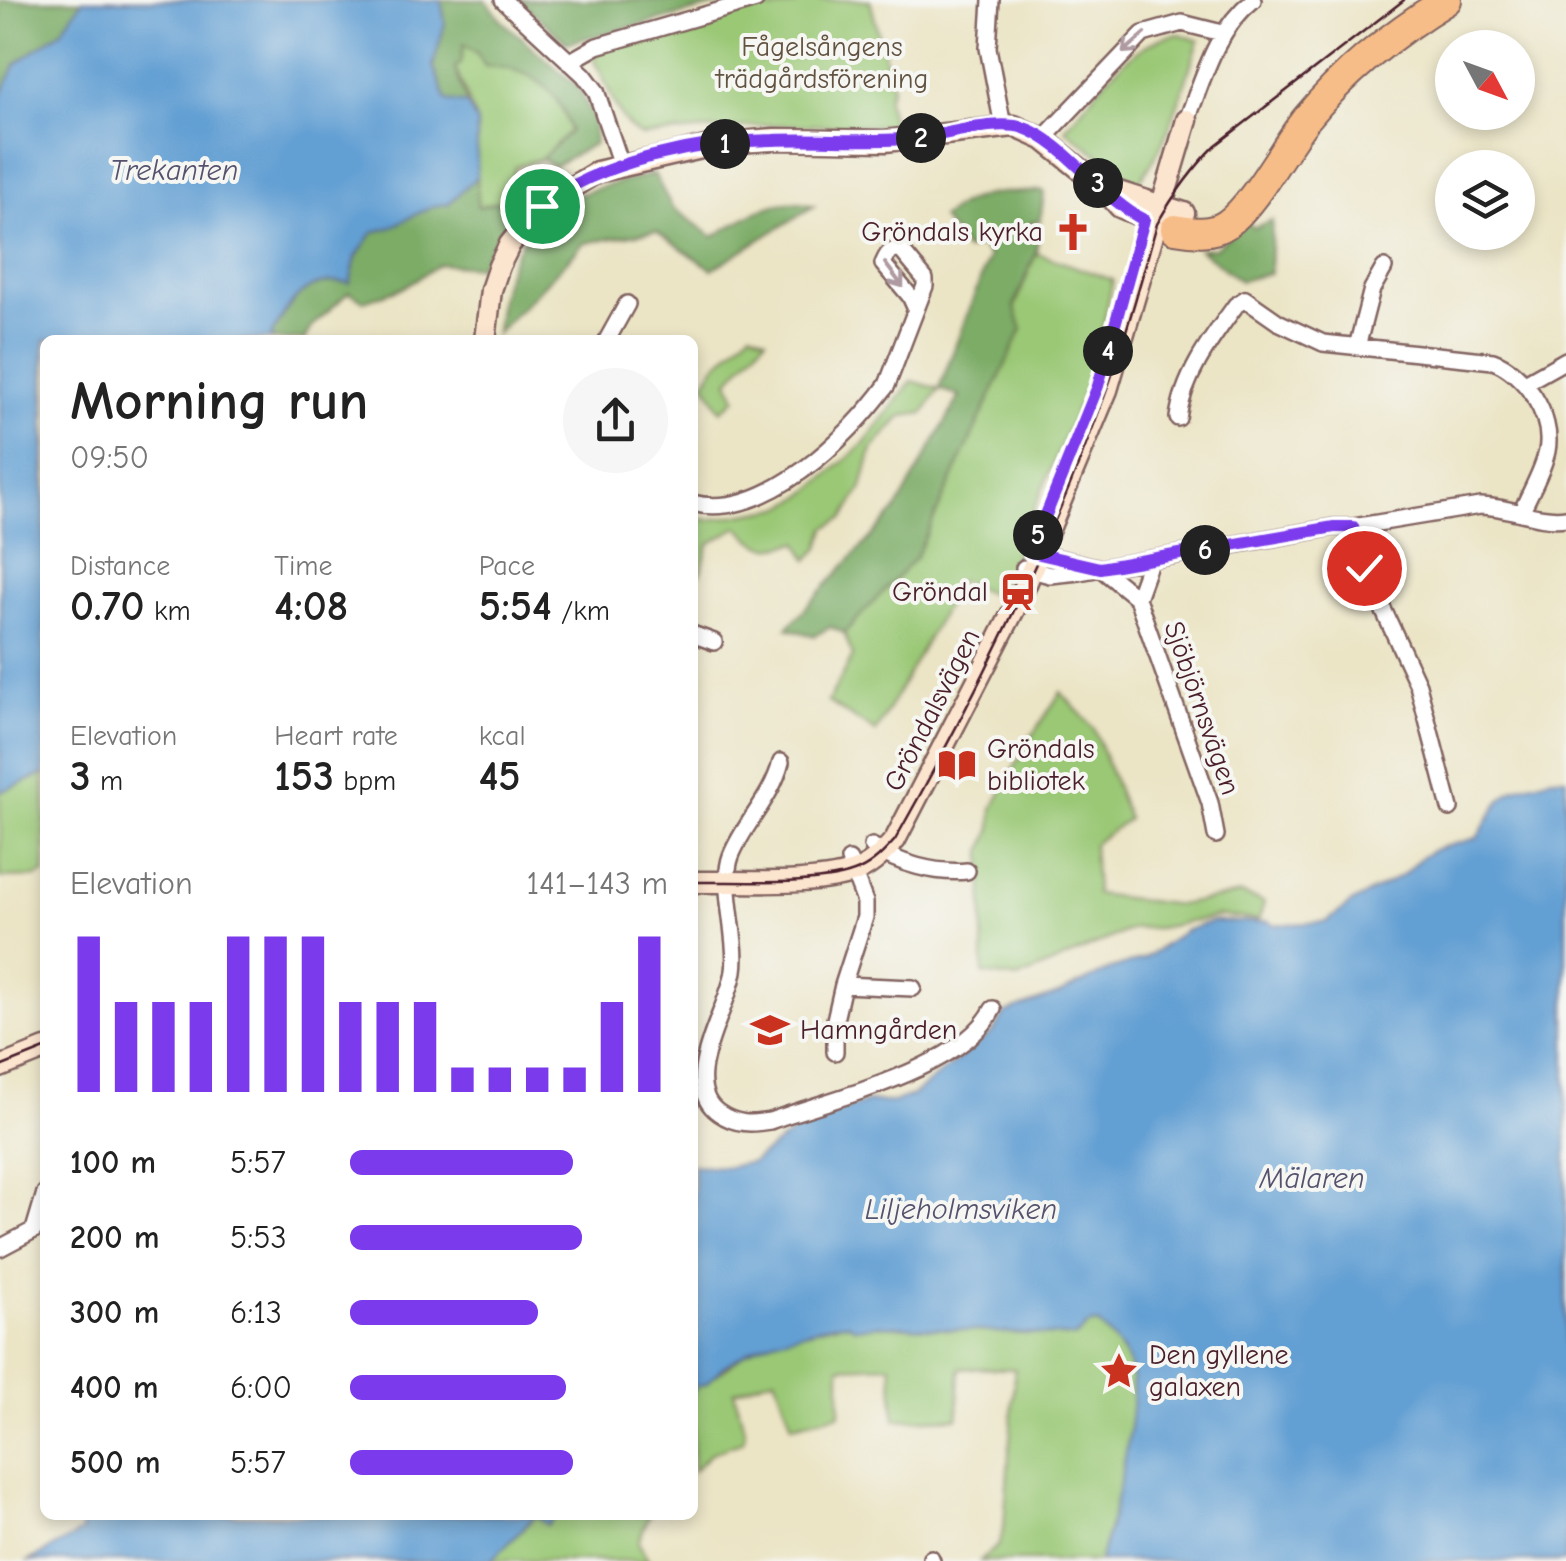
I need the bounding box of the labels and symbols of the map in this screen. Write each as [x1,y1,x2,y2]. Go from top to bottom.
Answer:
north arrow [1435,30,1535,130]
park label: Fågelsångens trädgårdsförening [714,31,928,95]
one-way arrow [1122,32,1147,55]
pin: 2 [896,113,946,163]
pin: 1 [700,119,750,169]
water label: Trekanten [110,153,238,188]
pin: 3 [1073,158,1123,208]
pin [500,164,585,249]
church icon: Gröndals kyrka [1052,211,1094,253]
place label: Gröndals kyrka [861,216,1043,248]
one-way arrow [883,261,904,289]
pin: 4 [1083,326,1133,376]
pin: 5 [1013,510,1063,560]
pin: 6 [1180,525,1230,575]
pin [1322,526,1407,611]
station icon: Gröndal [997,571,1039,613]
place label: Gröndal [892,576,988,608]
street label: Sjöbjörnsvägen [1157,617,1247,799]
street label: Gröndalsvägen [877,624,987,796]
place label: Gröndals bibliotek [987,733,1095,797]
library icon: Gröndals bibliotek [936,744,978,786]
school or university icon: Hamngården [749,1009,791,1051]
place label: Hamngården [800,1014,957,1046]
water label: Mälaren [1258,1161,1365,1196]
water label: Liljeholmsviken [865,1192,1057,1227]
place label: Den gyllene galaxen [1149,1339,1289,1403]
place icon: Den gyllene galaxen [1098,1350,1140,1392]

